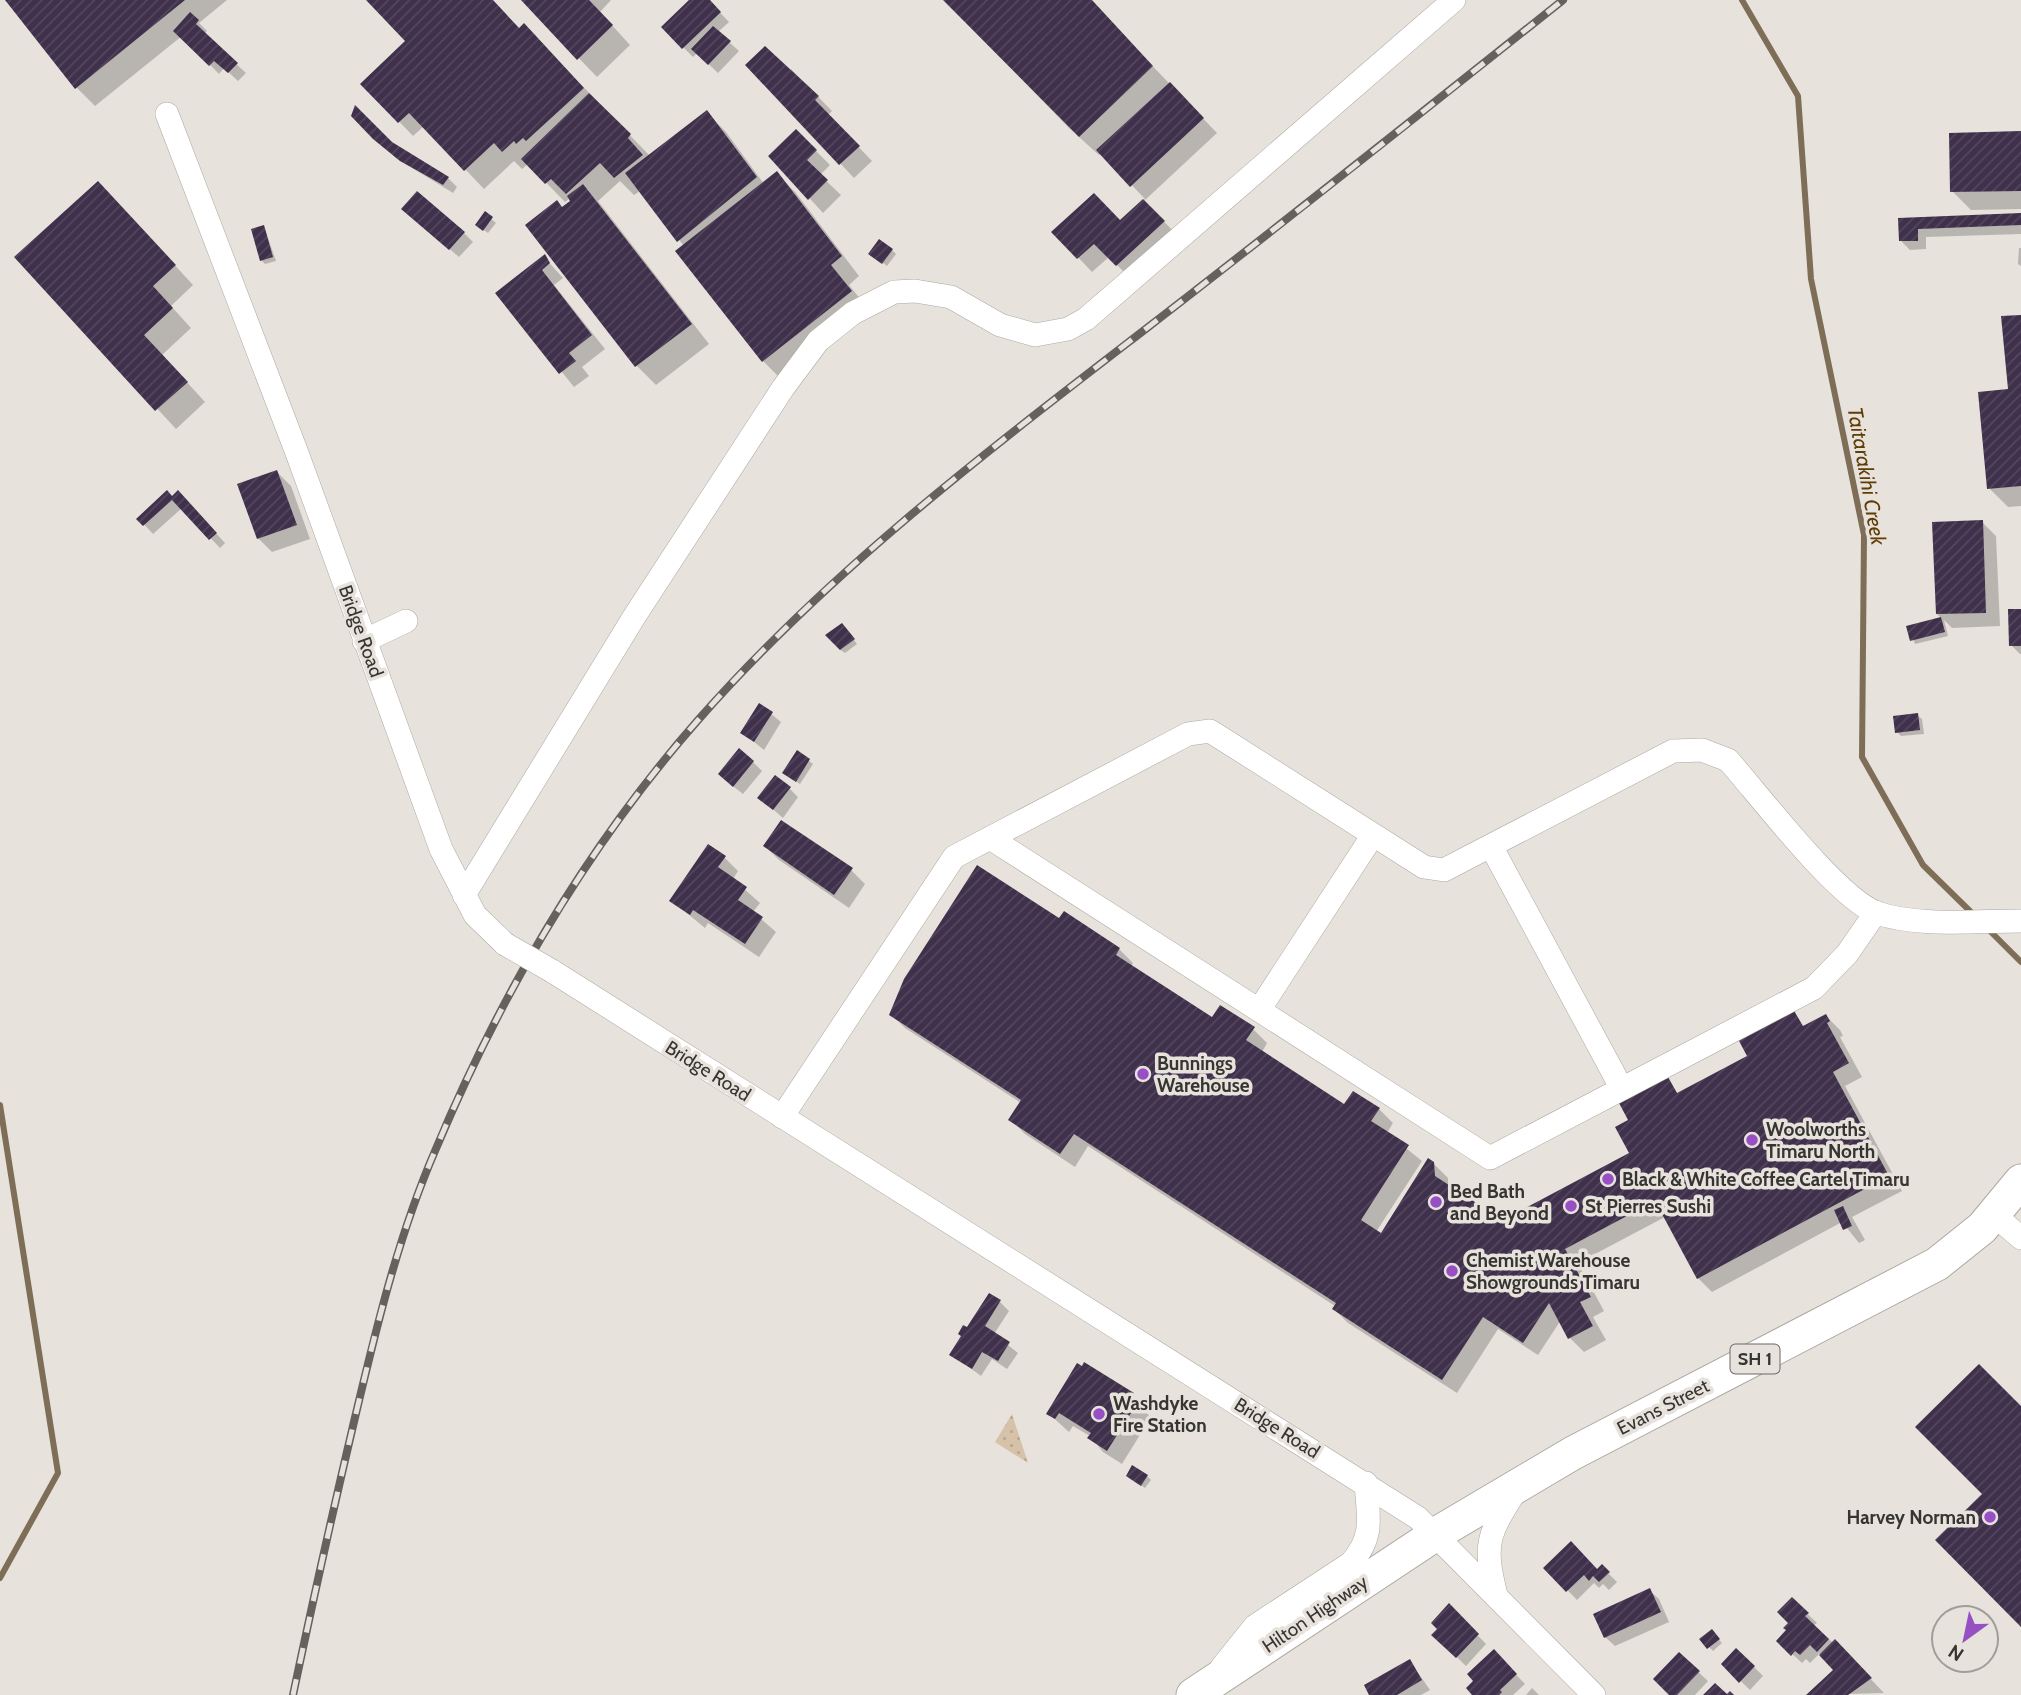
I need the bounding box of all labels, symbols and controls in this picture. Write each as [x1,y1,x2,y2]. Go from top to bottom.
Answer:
water label: Taitarakihi Creek [1843,405,1892,548]
street label: Bridge Road [334,582,388,680]
street label: Bridge Road [661,1036,755,1106]
place label: Bunnings Warehouse [1157,1052,1250,1097]
marker: Bunnings Warehouse [1135,1066,1151,1082]
place label: Woolworths Timaru North [1766,1118,1875,1163]
marker: Woolworths Timaru North [1744,1132,1760,1148]
place label: Black & White Coffee Cartel Timaru [1622,1168,1910,1191]
marker: Black & White Coffee Cartel Timaru [1600,1171,1616,1187]
place label: Bed Bath and Beyond [1450,1180,1549,1225]
marker: Bed Bath and Beyond [1428,1194,1444,1210]
place label: St Pierres Sushi [1585,1195,1711,1218]
marker: St Pierres Sushi [1563,1198,1579,1214]
place label: Chemist Warehouse Showgrounds Timaru [1466,1249,1640,1294]
marker: Chemist Warehouse Showgrounds Timaru [1444,1263,1460,1279]
road number: SH 1 [1730,1344,1780,1374]
street label: Evans Street [1613,1374,1713,1440]
place label: Washdyke Fire Station [1113,1392,1207,1437]
street label: Bridge Road [1230,1393,1324,1463]
marker: Washdyke Fire Station [1091,1406,1107,1422]
place label: Harvey Norman [1846,1506,1976,1529]
marker: Harvey Norman [1982,1509,1998,1525]
street label: Hilton Highway [1258,1570,1372,1658]
north arrow [1930,1604,2000,1674]
text: N [1944,1640,1968,1666]

